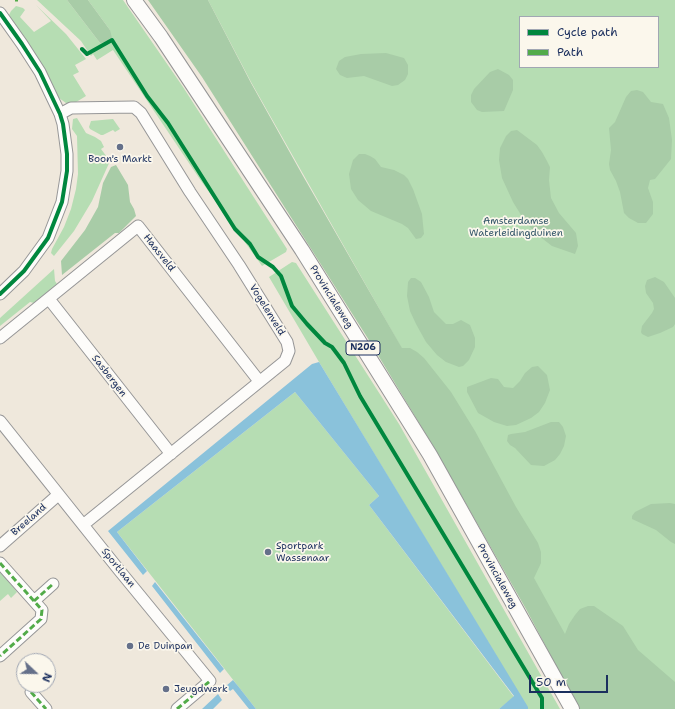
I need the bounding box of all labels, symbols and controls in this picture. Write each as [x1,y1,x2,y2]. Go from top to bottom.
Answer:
legend [519,16,659,68]
text: Cycle path [557,24,618,40]
text: Path [557,44,583,60]
marker: Boon's Markt [115,142,125,152]
place label: Boon's Markt [88,153,152,165]
park label: Amsterdamse Waterleidingduinen [469,215,563,238]
street label: Haasveld [141,232,177,274]
street label: Provincialeweg [307,263,355,331]
street label: Vogelenveld [246,282,288,338]
road number: N206 [346,341,380,355]
street label: Sasbergen [89,353,129,399]
street label: Breeland [9,501,49,539]
place label: Sportpark Wassenaar [276,540,330,564]
street label: Provincialeweg [474,542,520,610]
street label: Sportlaan [99,546,137,590]
marker: Sportpark Wassenaar [263,547,273,557]
place label: De Duinpan [138,640,193,652]
marker: De Duinpan [125,641,135,651]
north arrow [16,653,56,693]
scale bar [531,667,610,693]
text: N [38,670,55,684]
text: 50 m [536,674,566,690]
place label: Jeugdwerk [174,683,228,695]
marker: Jeugdwerk [161,684,171,694]

